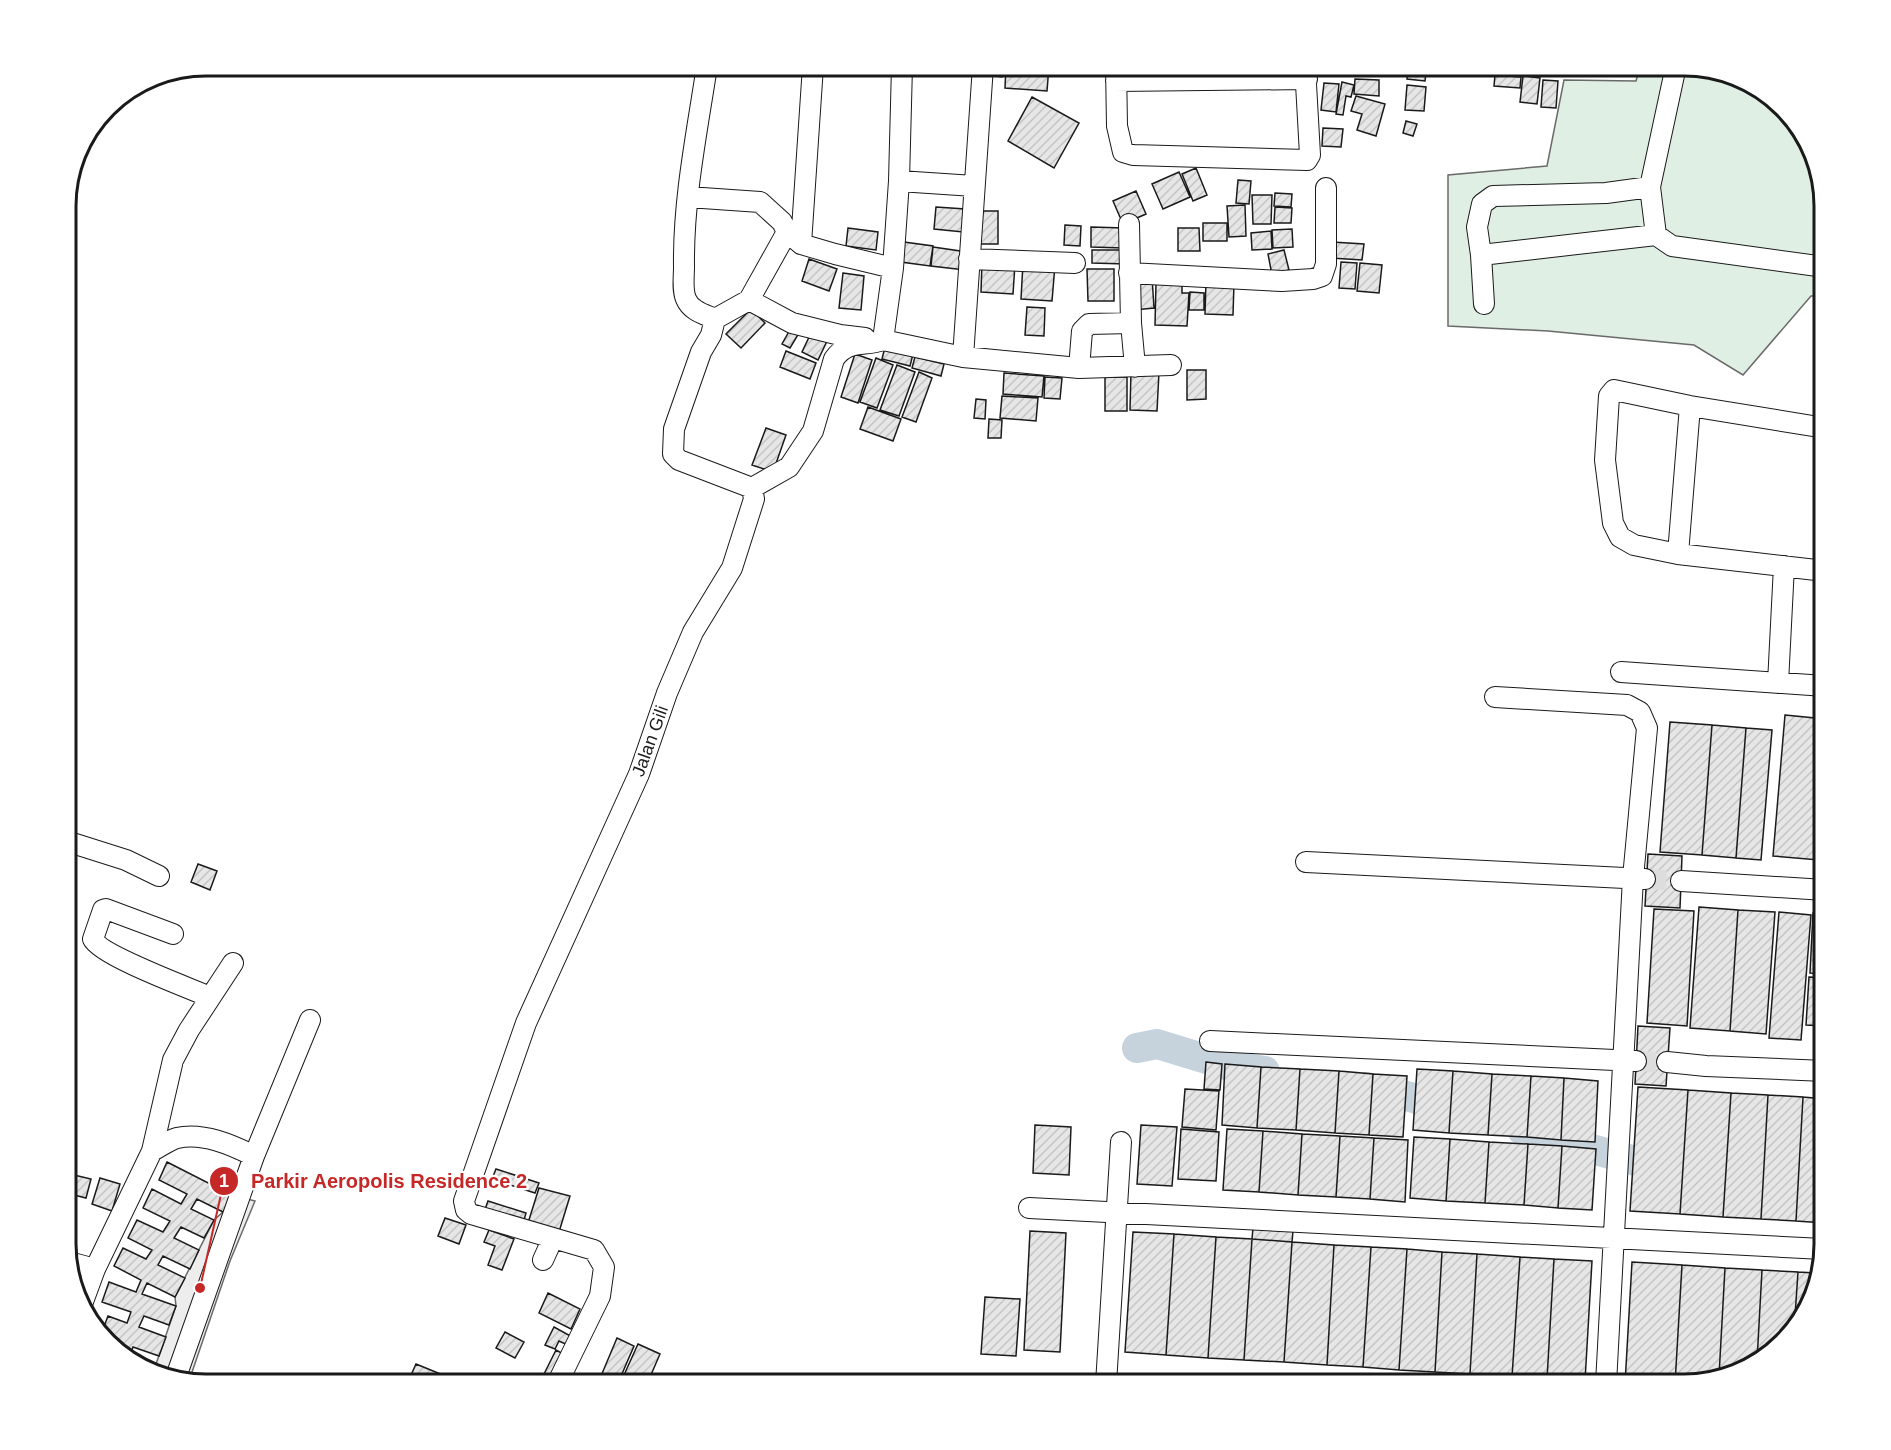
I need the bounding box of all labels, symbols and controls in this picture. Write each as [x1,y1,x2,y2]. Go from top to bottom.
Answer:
street label: Jalan Gili [628,703,672,779]
callout: Parkir Aeropolis Residence 2 [209,1162,540,1200]
text: Parkir Aeropolis Residence 2 [251,1170,527,1192]
text: 1 [219,1171,229,1191]

